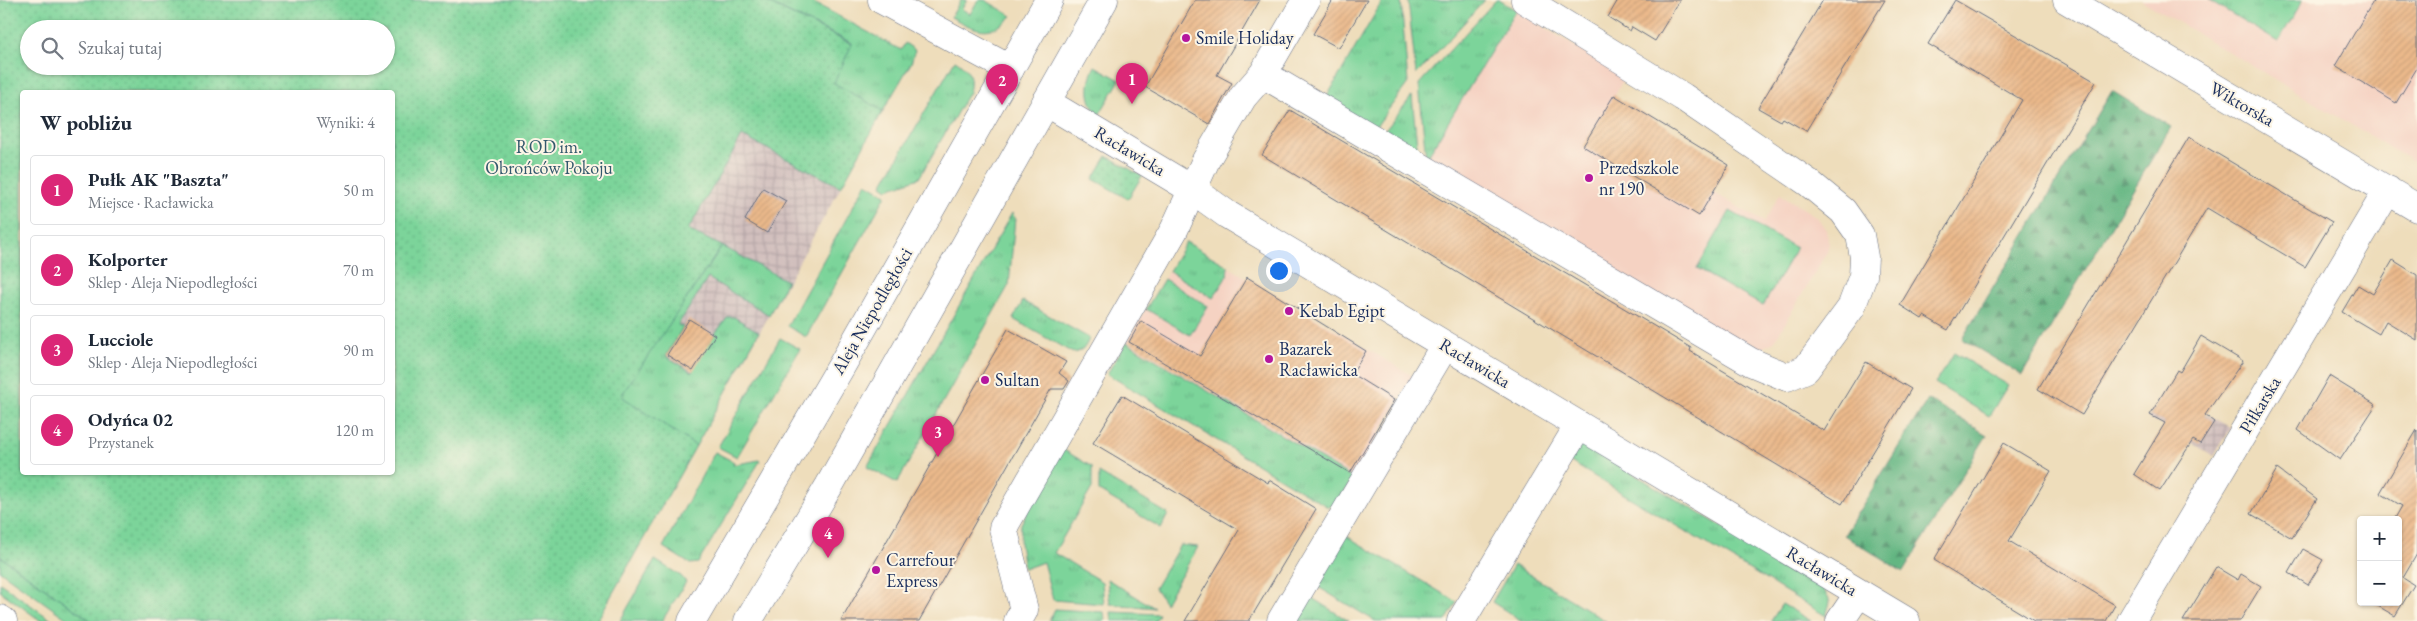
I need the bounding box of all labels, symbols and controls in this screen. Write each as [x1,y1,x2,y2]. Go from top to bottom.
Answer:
search box [20,20,395,75]
place label: Smile Holiday [1196,26,1294,49]
marker: Smile Holiday [1180,32,1192,44]
icon: search [38,34,66,62]
text: Szukaj tutaj [78,35,162,60]
pin: 1 [1116,63,1148,104]
pin: 2 [986,64,1018,105]
street label: Wiktorska [2206,76,2279,132]
text: W pobliżu [40,109,132,136]
text: Wyniki: 4 [316,112,375,133]
street label: Racławicka [1091,120,1171,181]
park label: ROD im. Obrońców Pokoju [485,135,613,179]
place label: Przedszkole nr 190 [1599,156,1679,200]
text: Pułk AK "Baszta" [88,167,229,192]
marker: Przedszkole nr 190 [1583,172,1595,184]
text: 1 [53,180,61,201]
text: 50 m [343,180,374,201]
text: Miejsce · Racławicka [88,192,214,213]
street label: Aleja Niepodległości [826,243,917,379]
text: Kolporter [88,247,168,272]
your location [1266,258,1292,284]
text: 2 [53,260,61,281]
text: 70 m [343,260,374,281]
text: Sklep · Aleja Niepodległości [88,272,257,293]
place label: Kebab Egipt [1299,299,1385,322]
marker: Kebab Egipt [1283,305,1295,317]
text: Lucciole [88,327,153,352]
street label: Racławicka [1436,332,1516,393]
place label: Bazarek Racławicka [1279,337,1359,381]
text: 3 [53,340,61,361]
text: 90 m [343,340,374,361]
text: Sklep · Aleja Niepodległości [88,352,257,373]
marker: Bazarek Racławicka [1263,353,1275,365]
place label: Sultan [995,368,1040,391]
street label: Piłkarska [2234,371,2286,437]
marker: Sultan [979,374,991,386]
text: Odyńca 02 [88,407,173,432]
pin: 3 [922,416,954,457]
text: 4 [53,420,61,441]
text: 120 m [335,420,374,441]
text: Przystanek [88,432,154,453]
map controls [2357,516,2402,606]
button: + [2357,516,2402,561]
pin: 4 [812,517,844,558]
street label: Racławicka [1783,540,1863,601]
place label: Carrefour Express [886,548,955,592]
button: − [2357,561,2402,606]
marker: Carrefour Express [870,564,882,576]

